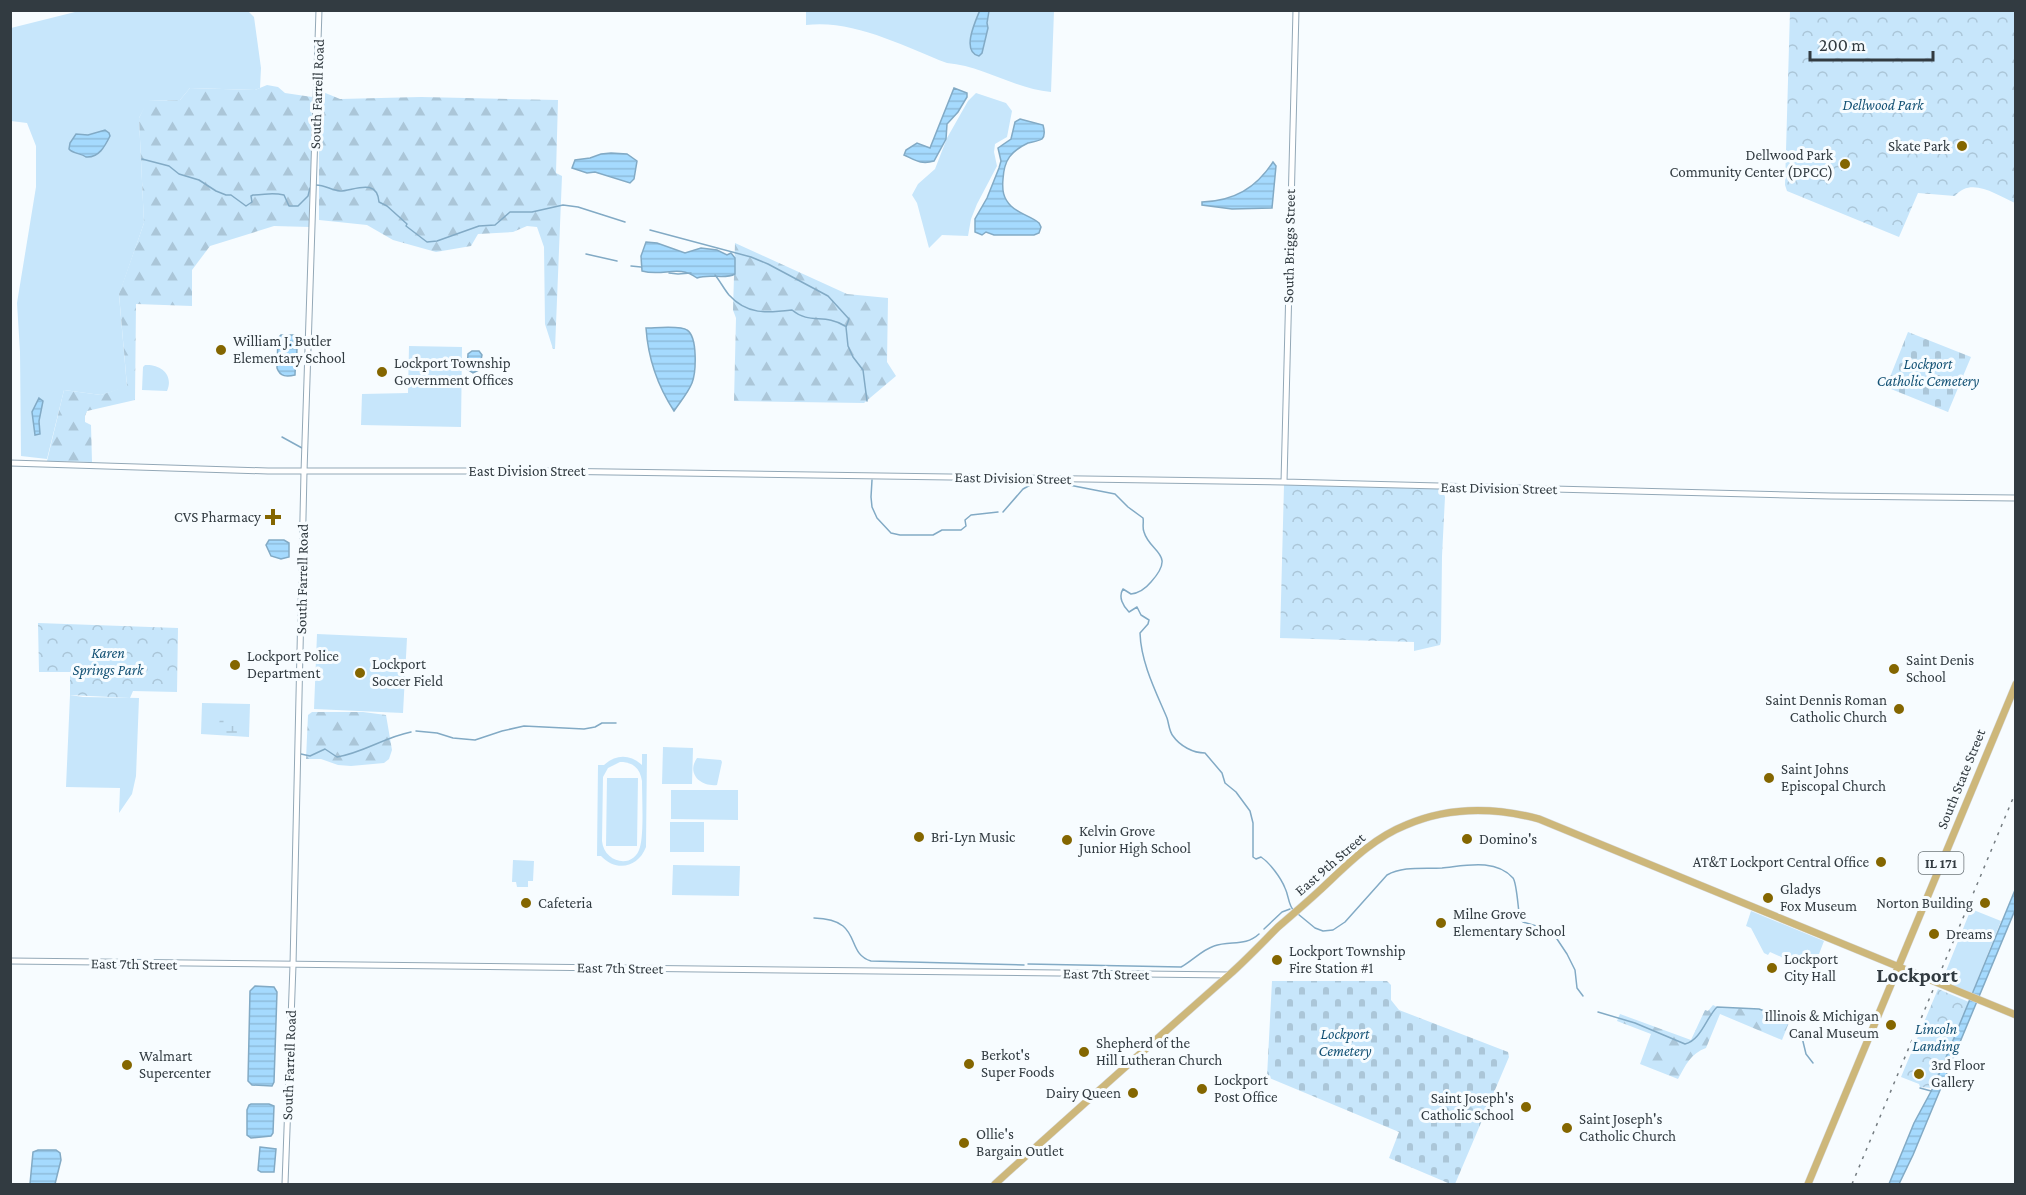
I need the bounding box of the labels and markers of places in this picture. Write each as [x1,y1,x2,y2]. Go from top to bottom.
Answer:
place label: Skate Park [1888,138,1951,154]
marker: Skate Park [1955,139,1969,153]
place label: Dellwood Park Community Center (DPCC) [1669,147,1834,181]
marker: Dellwood Park Community Center (DPCC) [1838,157,1852,171]
place label: William J. Butler Elementary School [233,333,345,367]
marker: William J. Butler Elementary School [214,343,228,357]
place label: Lockport Township Government Offices [394,355,513,388]
marker: Lockport Township Government Offices [375,365,389,379]
place label: CVS Pharmacy [174,509,261,526]
marker: CVS Pharmacy [266,510,280,524]
place label: Lockport Police Department [247,648,339,682]
place label: Saint Denis School [1906,652,1974,685]
place label: Lockport Soccer Field [372,656,443,689]
marker: Lockport Police Department [228,658,242,672]
marker: Saint Denis School [1887,662,1901,676]
marker: Lockport Soccer Field [353,666,367,680]
place label: Saint Dennis Roman Catholic Church [1765,692,1887,725]
marker: Saint Dennis Roman Catholic Church [1892,702,1906,716]
place label: Saint Johns Episcopal Church [1781,761,1886,795]
marker: Saint Johns Episcopal Church [1762,771,1776,785]
place label: Kelvin Grove Junior High School [1077,823,1191,857]
place label: Bri-Lyn Music [931,829,1016,846]
marker: Bri-Lyn Music [912,830,926,844]
place label: Domino's [1479,831,1537,847]
marker: Domino's [1460,832,1474,846]
marker: Kelvin Grove Junior High School [1060,833,1074,847]
place label: AT&T Lockport Central Office [1693,854,1869,871]
marker: AT&T Lockport Central Office [1874,855,1888,869]
place label: Gladys Fox Museum [1780,881,1857,914]
marker: Gladys Fox Museum [1761,891,1775,905]
place label: Cafeteria [538,895,592,911]
place label: Norton Building [1876,895,1973,912]
marker: Cafeteria [519,896,533,910]
marker: Norton Building [1978,896,1992,910]
place label: Milne Grove Elementary School [1453,906,1565,940]
marker: Milne Grove Elementary School [1434,916,1448,930]
place label: Dreams [1946,926,1993,942]
marker: Dreams [1927,927,1941,941]
place label: Lockport Township Fire Station #1 [1289,943,1406,976]
place label: Lockport City Hall [1784,951,1839,985]
marker: Lockport Township Fire Station #1 [1270,953,1284,967]
marker: Lockport City Hall [1765,961,1779,975]
place label: Illinois & Michigan Canal Museum [1765,1008,1879,1041]
marker: Illinois & Michigan Canal Museum [1884,1018,1898,1032]
place label: Shepherd of the Hill Lutheran Church [1096,1035,1222,1068]
marker: Shepherd of the Hill Lutheran Church [1077,1045,1091,1059]
place label: Berkot's Super Foods [981,1047,1054,1081]
place label: Walmart Supercenter [139,1048,212,1082]
marker: Berkot's Super Foods [962,1057,976,1071]
place label: 3rd Floor Gallery [1931,1057,1986,1091]
marker: Walmart Supercenter [120,1058,134,1072]
marker: 3rd Floor Gallery [1912,1067,1926,1081]
place label: Lockport Post Office [1214,1072,1278,1105]
marker: Lockport Post Office [1195,1082,1209,1096]
place label: Dairy Queen [1046,1085,1121,1102]
marker: Dairy Queen [1126,1086,1140,1100]
place label: Saint Joseph's Catholic School [1421,1090,1514,1123]
marker: Saint Joseph's Catholic School [1519,1100,1533,1114]
place label: Saint Joseph's Catholic Church [1579,1111,1676,1144]
marker: Saint Joseph's Catholic Church [1560,1121,1574,1135]
place label: Ollie's Bargain Outlet [976,1126,1065,1160]
marker: Ollie's Bargain Outlet [957,1136,971,1150]

